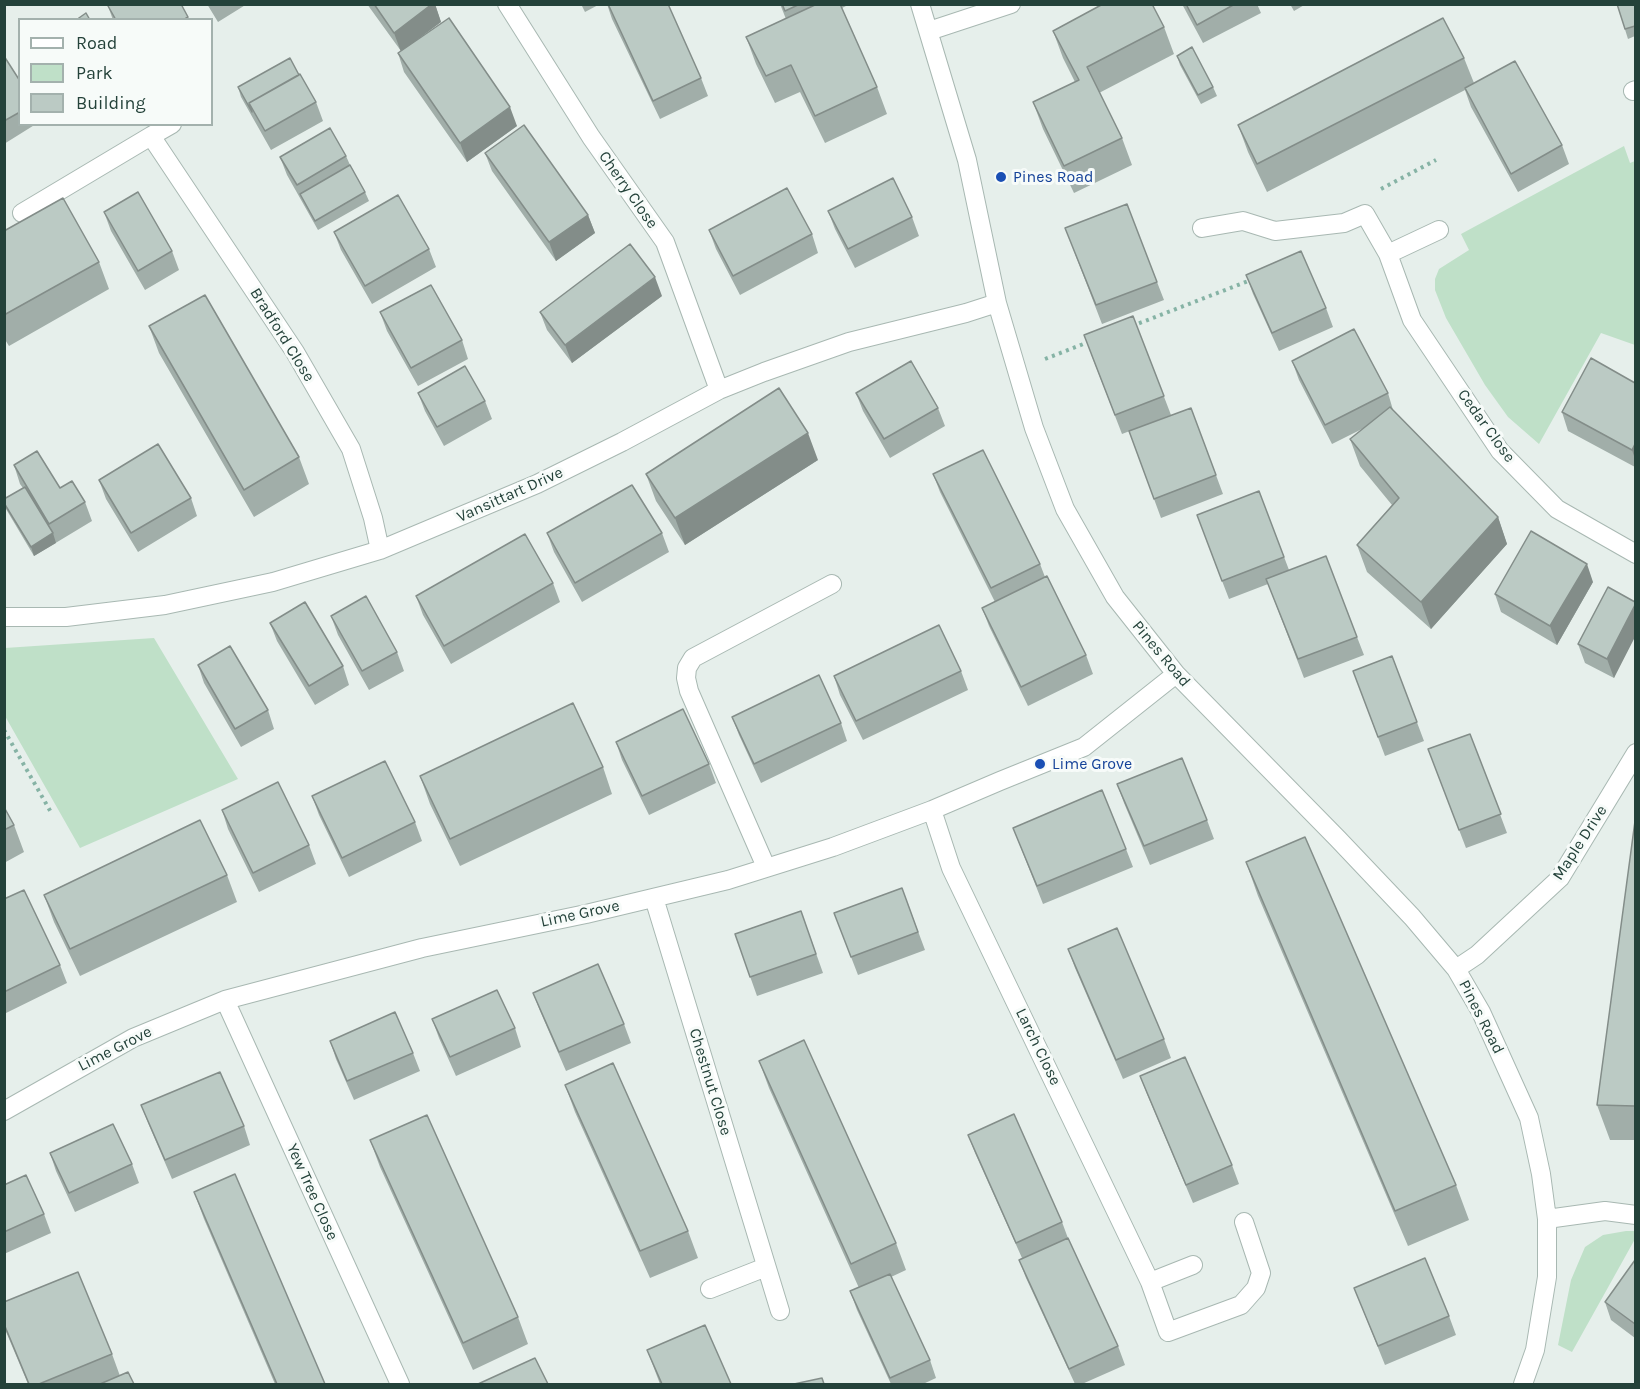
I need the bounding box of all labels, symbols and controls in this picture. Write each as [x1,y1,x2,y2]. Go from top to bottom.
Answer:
legend [18,18,213,126]
text: Road [76,32,117,54]
text: Park [76,62,113,84]
text: Building [76,92,146,114]
street label: Cherry Close [594,148,662,232]
place label: Pines Road [1013,167,1094,187]
marker: Pines Road [994,170,1008,184]
street label: Bradford Close [246,285,318,385]
street label: Cedar Close [1453,386,1519,466]
street label: Vansittart Drive [454,463,566,527]
street label: Pines Road [1128,617,1194,691]
place label: Lime Grove [1052,754,1132,774]
marker: Lime Grove [1033,757,1047,771]
street label: Maple Drive [1549,802,1611,884]
street label: Lime Grove [539,896,621,932]
street label: Pines Road [1454,977,1508,1057]
street label: Larch Close [1011,1005,1065,1089]
street label: Lime Grove [75,1022,155,1076]
street label: Chestnut Close [685,1026,735,1138]
street label: Yew Tree Close [282,1141,342,1243]

